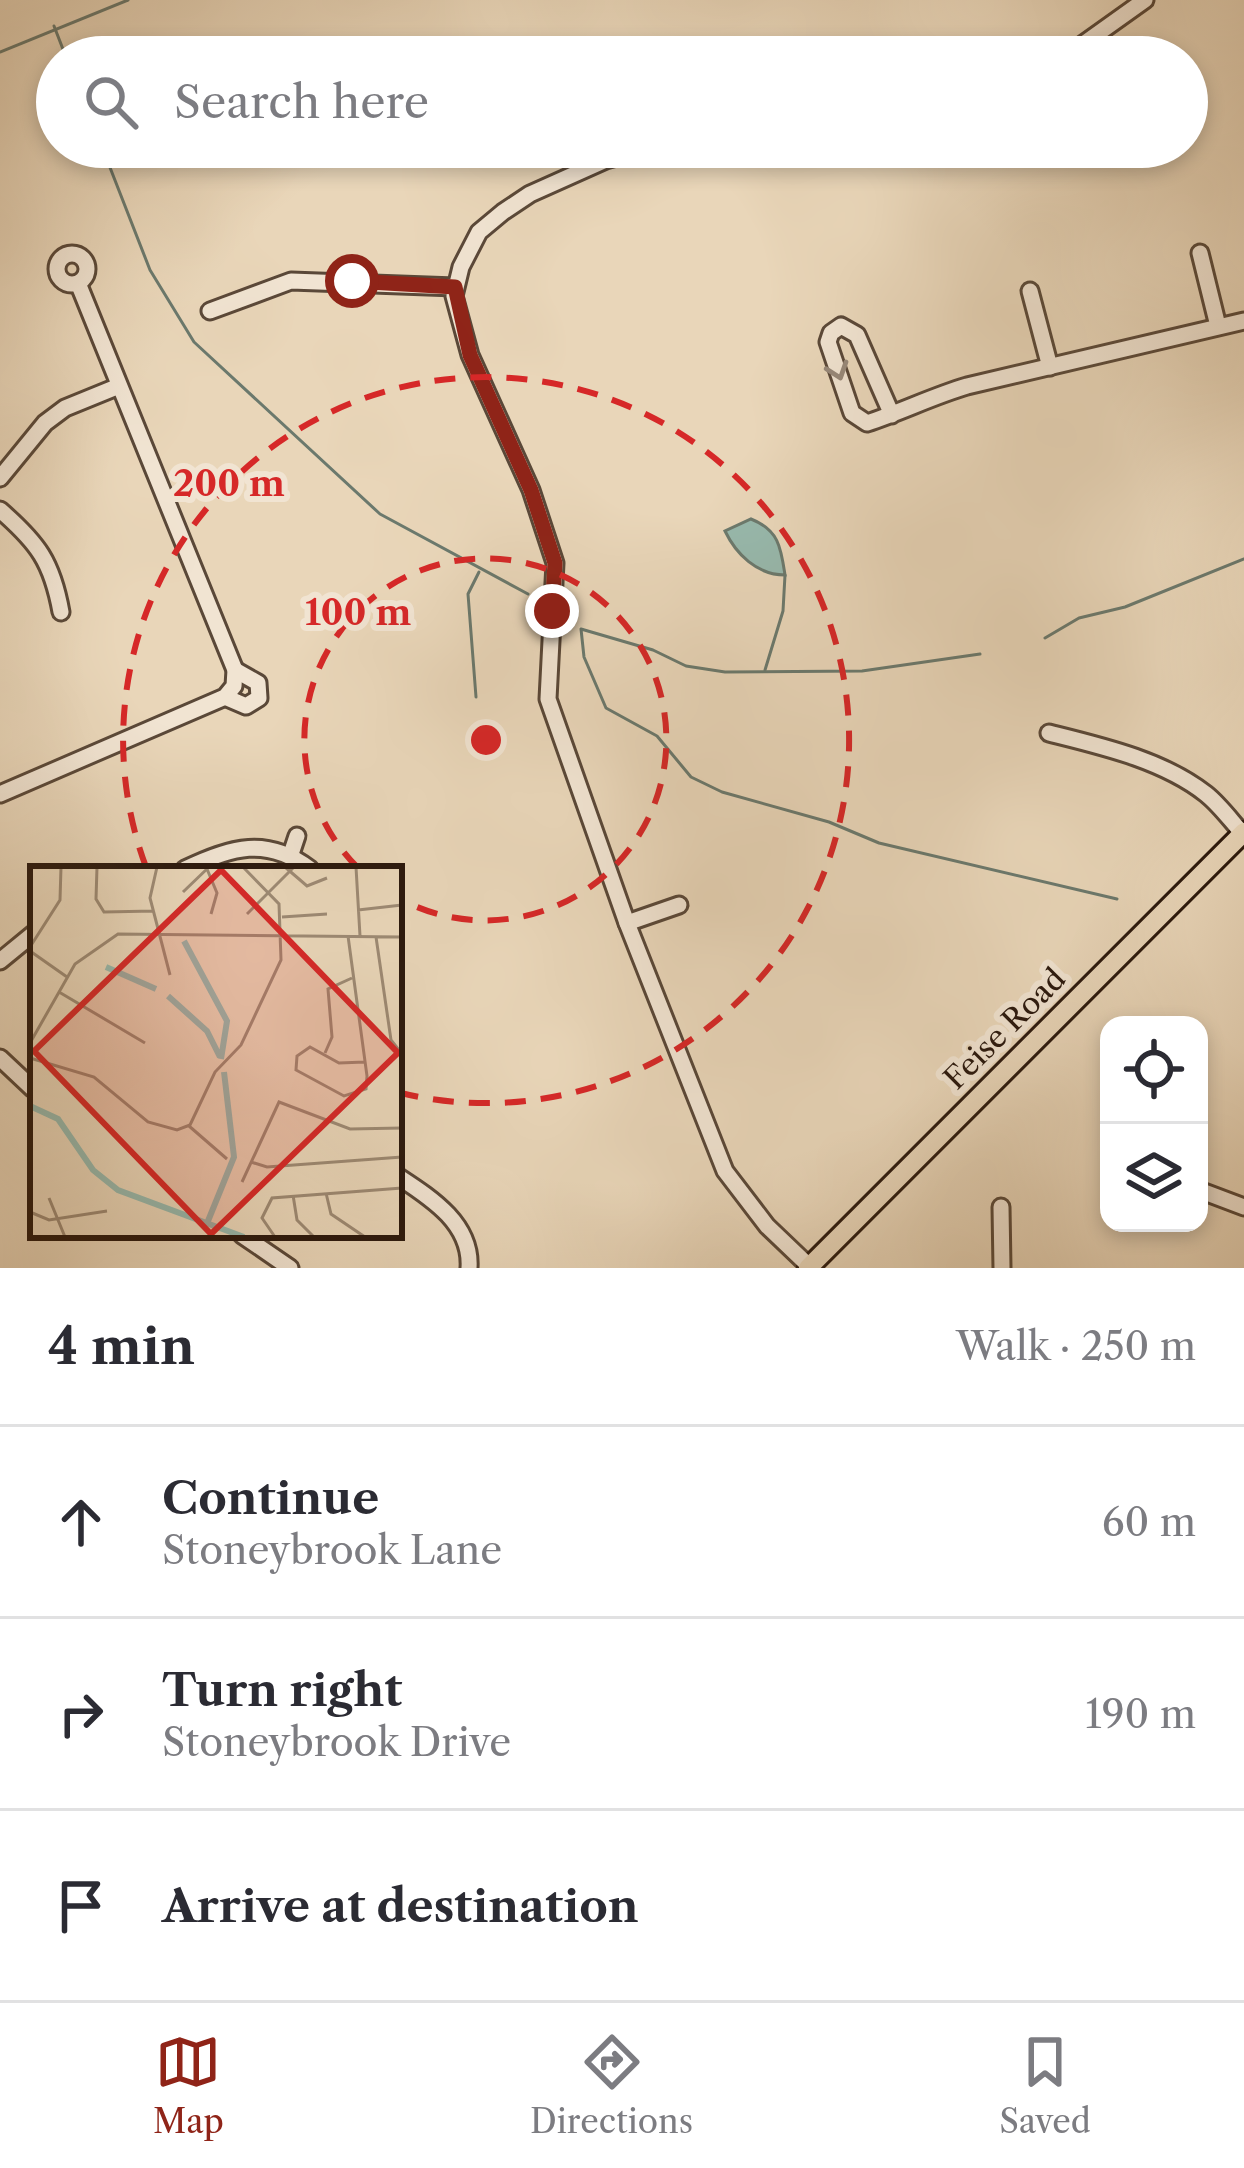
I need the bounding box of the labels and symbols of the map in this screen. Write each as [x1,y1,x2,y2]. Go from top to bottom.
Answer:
route start [325,254,379,308]
one-way arrow [824,359,848,380]
text: 200 m [173,461,285,505]
route end [525,584,579,638]
text: 100 m [305,590,411,634]
centre of rings [465,719,507,761]
inset map [30,866,402,1238]
street label: Feise Road [936,960,1073,1097]

